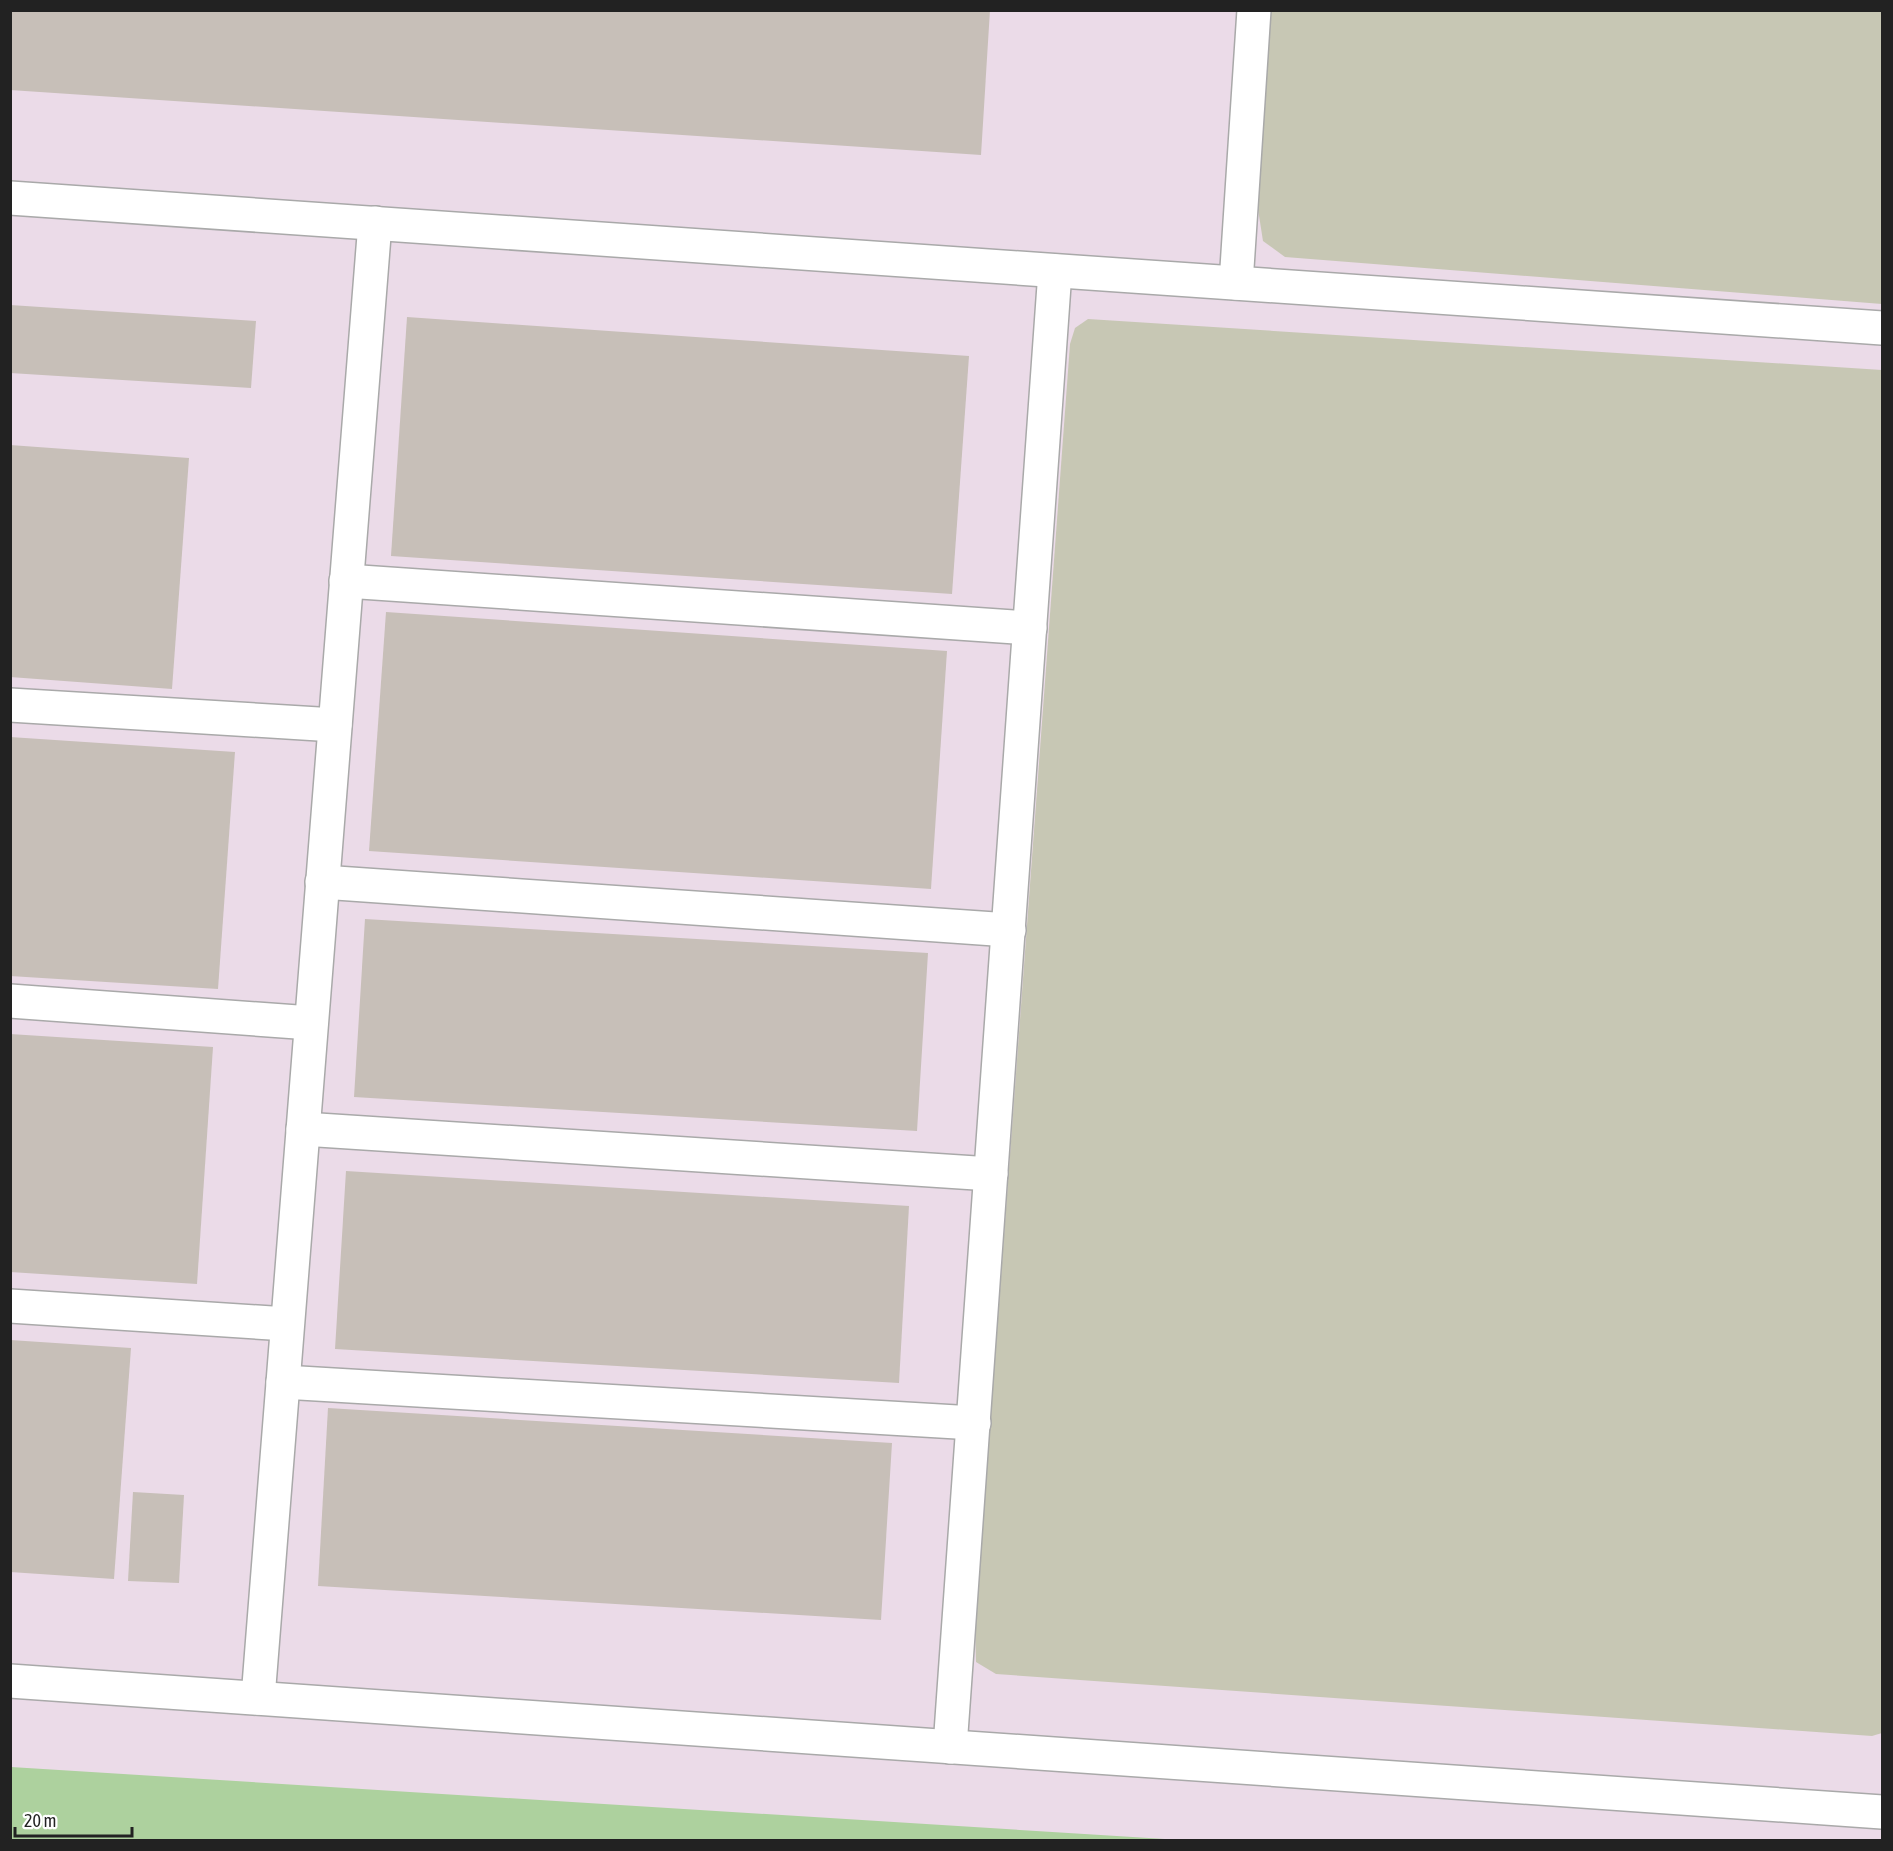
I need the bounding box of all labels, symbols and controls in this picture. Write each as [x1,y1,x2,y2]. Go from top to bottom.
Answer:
scale bar [15,1800,132,1838]
text: 20 m [24,1810,56,1831]

